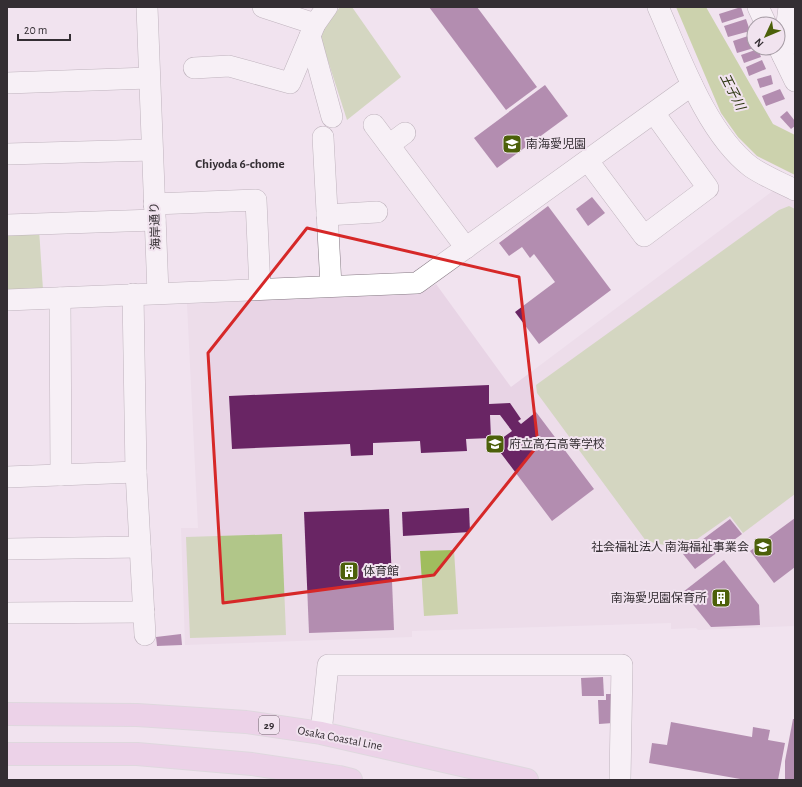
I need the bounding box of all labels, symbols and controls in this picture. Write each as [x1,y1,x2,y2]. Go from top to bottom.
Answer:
scale bar [18,16,70,42]
north arrow [746,16,786,56]
text: 20 m [24,24,47,36]
text: N [753,36,766,49]
water label: 王子川 [717,71,748,114]
school or university icon: 南海愛児園 [501,133,523,155]
place label: 南海愛児園 [526,137,586,150]
district label: Chiyoda 6-chome [195,158,285,171]
street label: 海岸通り [147,202,162,250]
school or university icon: 府立高石高等学校 [484,433,506,455]
place label: 府立高石高等学校 [509,437,605,450]
school or university icon: 社会福祉法人 南海福祉事業会 [752,536,774,558]
place label: 社会福祉法人 南海福祉事業会 [591,540,749,553]
building icon: 体育館 [338,560,360,582]
place label: 体育館 [363,564,399,577]
building icon: 南海愛児園保育所 [710,587,732,609]
place label: 南海愛児園保育所 [611,591,707,604]
road number: 29 [259,716,279,734]
street label: Osaka Coastal Line [297,724,383,752]

